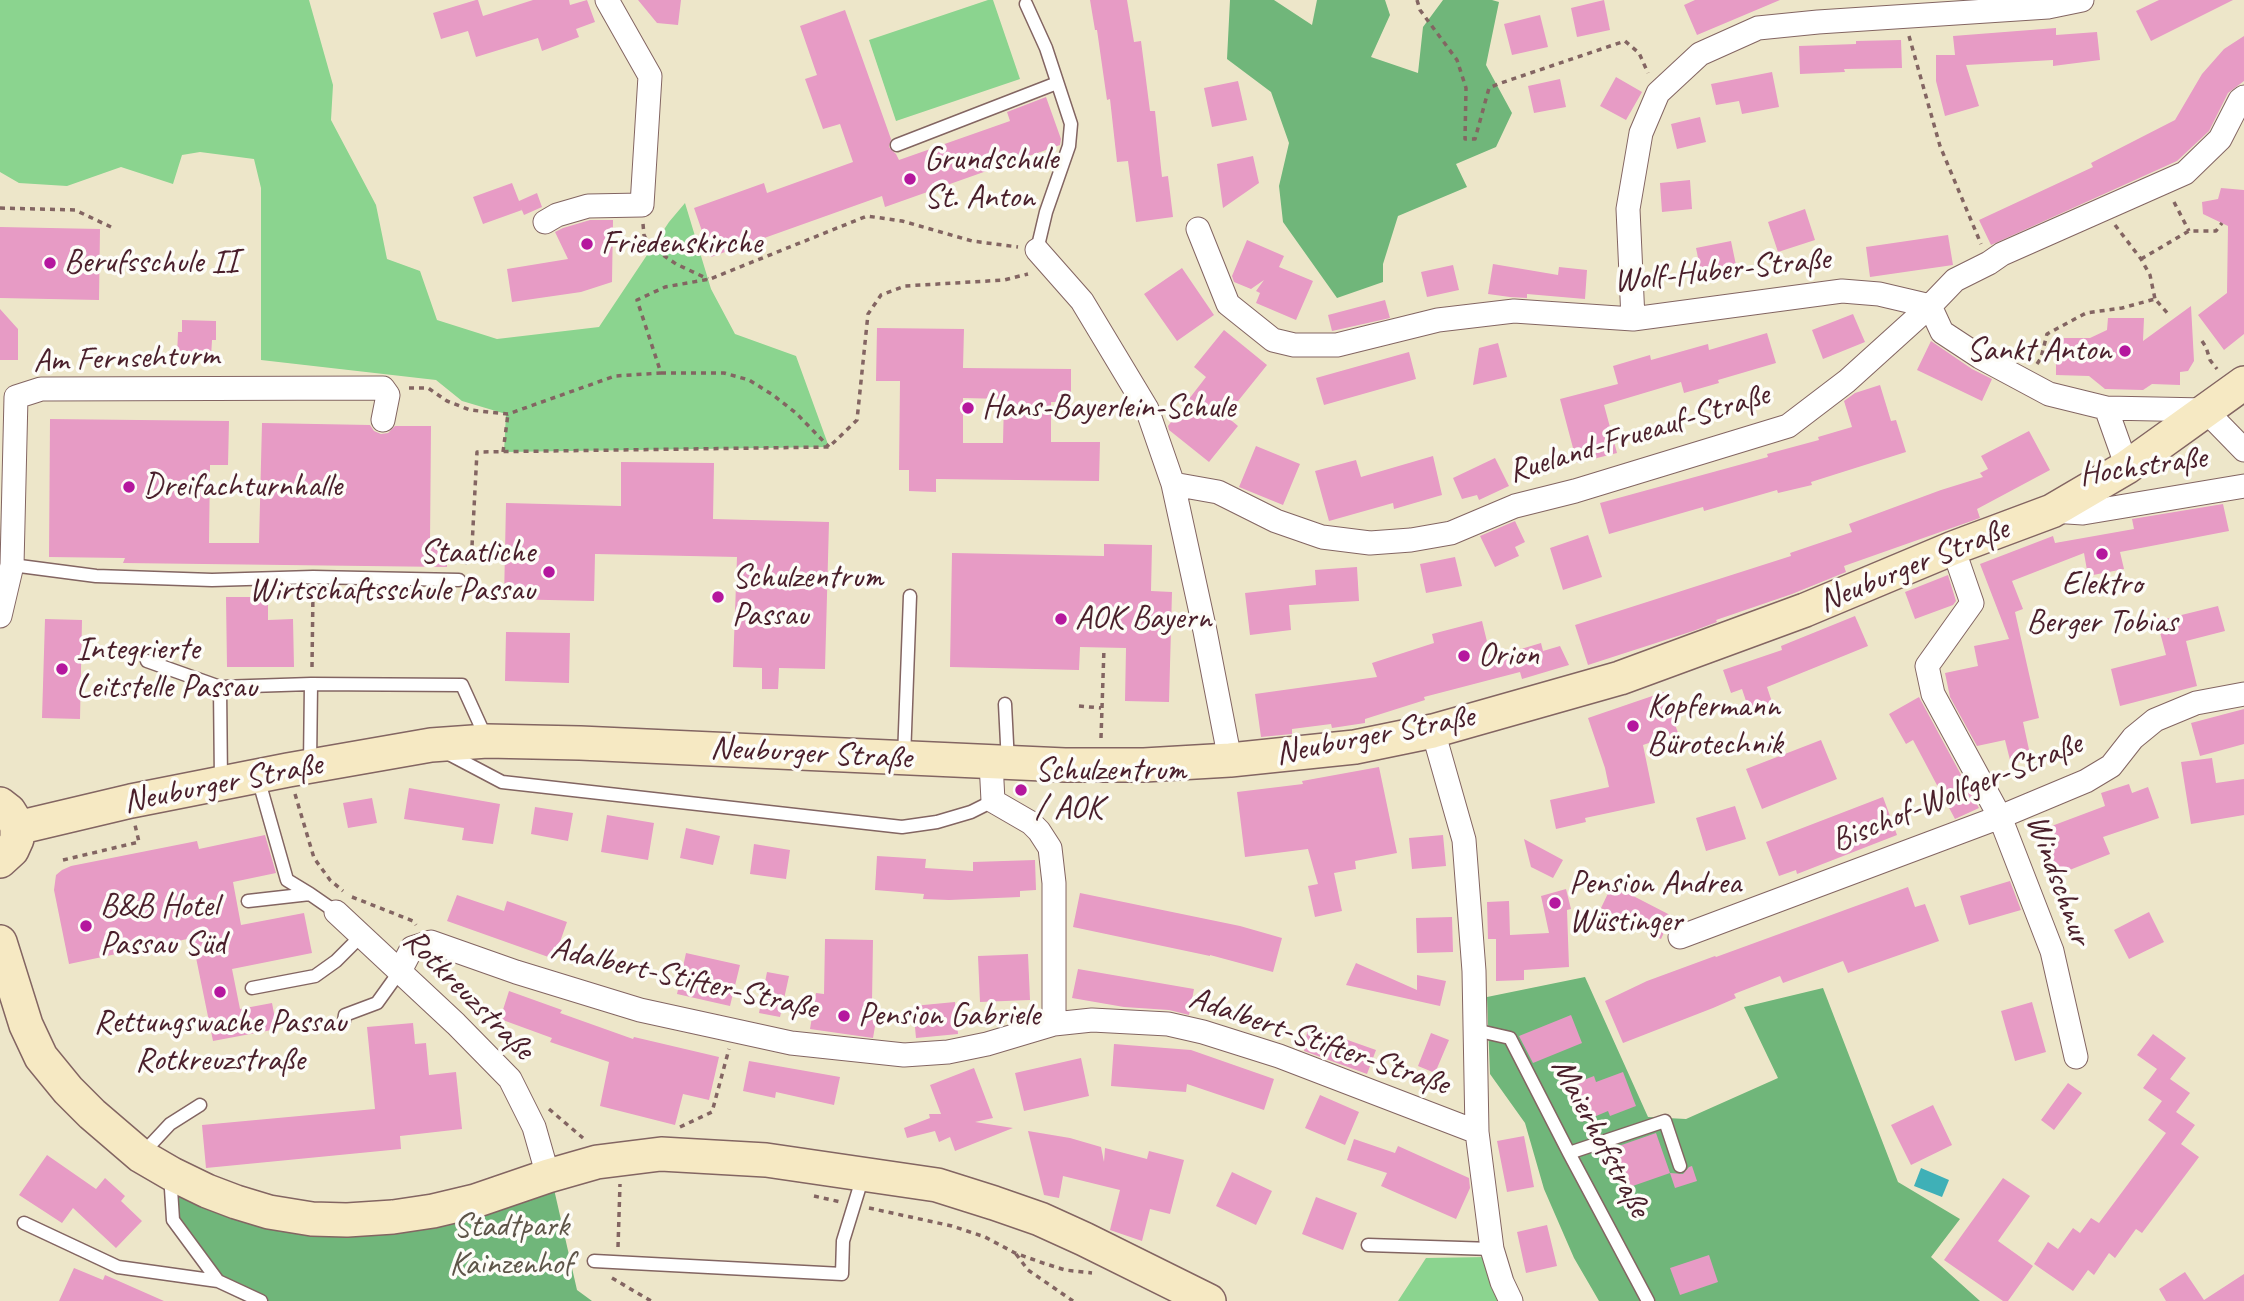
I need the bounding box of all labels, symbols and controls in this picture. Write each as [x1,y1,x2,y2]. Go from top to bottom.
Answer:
place label: Grundschule St. Anton [924,140,1058,218]
marker: Grundschule St. Anton [902,171,918,187]
place label: Friedenskirche [601,224,762,264]
marker: Friedenskirche [579,236,595,252]
street label: Wolf-Huber-Straße [1612,240,1832,302]
place label: Berufsschule II [64,243,238,283]
marker: Berufsschule II [42,255,58,271]
place label: Sankt Anton [1967,331,2111,371]
street label: Am Fernsehturm [32,336,220,382]
marker: Sankt Anton [2117,343,2133,359]
street label: Rueland-Frueauf-Straße [1504,375,1774,493]
place label: Hans-Bayerlein-Schule [982,388,1235,428]
marker: Hans-Bayerlein-Schule [960,400,976,416]
street label: Hochstraße [2077,438,2209,496]
place label: Dreifachturnhalle [143,467,342,507]
marker: Dreifachturnhalle [121,479,137,495]
street label: Neuburger Straße [1813,510,2015,622]
place label: Staatliche Wirtschaftsschule Passau [249,533,535,611]
marker: Elektro Berger Tobias [2094,546,2110,562]
place label: Schulzentrum Passau [732,558,883,636]
marker: Staatliche Wirtschaftsschule Passau [541,564,557,580]
place label: Elektro Berger Tobias [2026,565,2178,643]
marker: Schulzentrum Passau [710,589,726,605]
place label: AOK Bayern [1075,599,1211,639]
marker: AOK Bayern [1053,611,1069,627]
place label: Integrierte Leitstelle Passau [76,630,257,708]
place label: Orion [1478,636,1539,676]
marker: Orion [1456,648,1472,664]
marker: Integrierte Leitstelle Passau [54,661,70,677]
place label: Kopfermann Bürotechnik [1647,687,1782,765]
street label: Neuburger Straße [1272,697,1478,775]
marker: Kopfermann Bürotechnik [1625,718,1641,734]
street label: Bischof-Wolfger-Straße [1826,725,2088,861]
street label: Neuburger Straße [709,729,913,779]
street label: Neuburger Straße [120,745,326,823]
place label: Schulzentrum / AOK [1035,751,1186,829]
marker: Schulzentrum / AOK [1013,782,1029,798]
street label: Windschnur [2016,810,2100,950]
place label: Pension Andrea Wüstinger [1569,864,1741,942]
place label: B&B Hotel Passau Süd [100,887,226,965]
marker: Pension Andrea Wüstinger [1547,895,1563,911]
marker: B&B Hotel Passau Süd [78,918,94,934]
street label: Rotkreuzstraße [394,921,542,1069]
street label: Adalbert-Stifter-Straße [547,929,821,1029]
street label: Adalbert-Stifter-Straße [1184,979,1454,1105]
marker: Rettungswache Passau Rotkreuzstraße [212,984,228,1000]
place label: Pension Gabriele [858,996,1040,1036]
place label: Rettungswache Passau Rotkreuzstraße [94,1003,346,1081]
marker: Pension Gabriele [836,1008,852,1024]
street label: Maierhofstraße [1542,1052,1658,1224]
park label: Stadtpark Kainzenhof [449,1207,573,1285]

